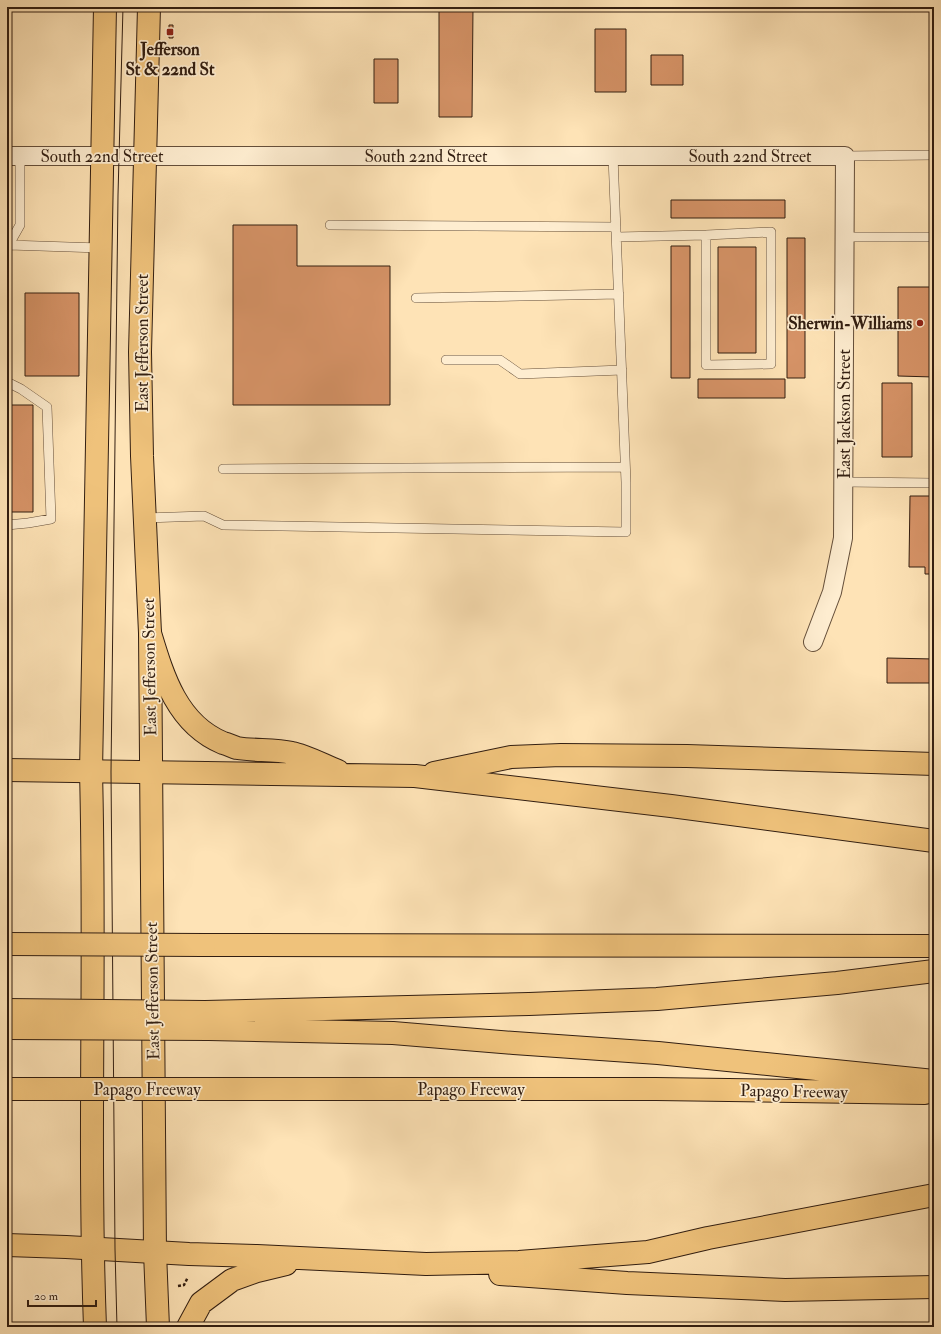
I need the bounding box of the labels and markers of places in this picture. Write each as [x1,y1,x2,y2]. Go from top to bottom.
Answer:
marker: Jefferson St & 22nd St [165,27,175,37]
place label: Jefferson St & 22nd St [125,39,215,80]
place label: Sherwin-Williams [788,313,912,334]
marker: Sherwin-Williams [915,318,925,328]

